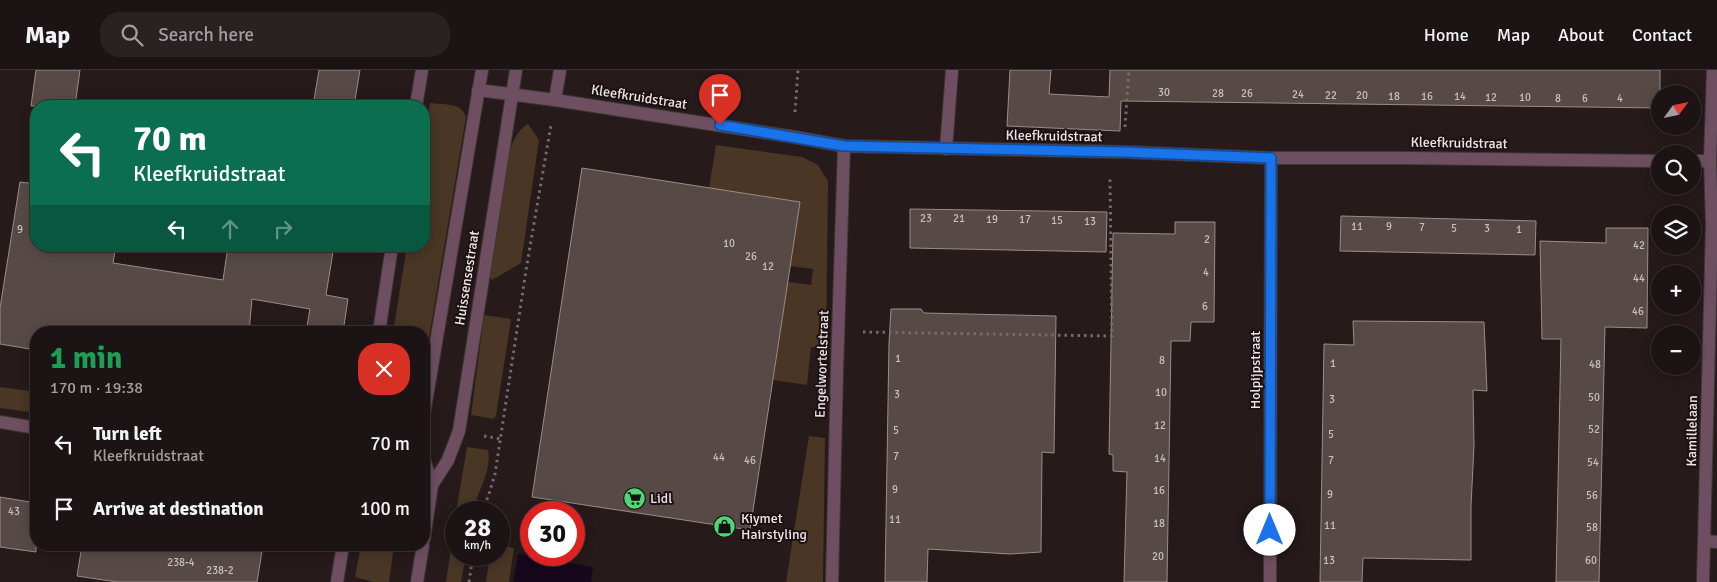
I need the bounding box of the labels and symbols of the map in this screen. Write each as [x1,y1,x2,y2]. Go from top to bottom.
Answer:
pin [699,74,741,125]
street label: Kleefkruidstraat [590,81,688,113]
north arrow [1651,85,1701,135]
house number: 30 [1158,86,1170,99]
house number: 28 [1212,87,1224,100]
house number: 26 [1241,87,1253,100]
house number: 24 [1292,88,1304,101]
house number: 22 [1325,89,1337,102]
house number: 20 [1356,89,1368,102]
house number: 18 [1388,90,1400,103]
house number: 16 [1421,90,1433,103]
house number: 14 [1454,90,1466,103]
house number: 12 [1485,91,1497,104]
house number: 10 [1519,91,1531,104]
house number: 8 [1555,92,1561,105]
house number: 6 [1582,92,1588,105]
house number: 4 [1617,92,1623,105]
street label: Kleefkruidstraat [1005,127,1103,145]
street label: Kleefkruidstraat [1410,134,1508,152]
house number: 23 [920,212,932,225]
house number: 21 [953,212,965,225]
house number: 19 [986,213,998,226]
house number: 17 [1019,213,1031,226]
house number: 15 [1051,214,1063,227]
house number: 13 [1084,215,1096,228]
house number: 11 [1351,220,1363,233]
house number: 9 [1386,220,1392,233]
house number: 7 [1419,221,1425,234]
house number: 5 [1451,222,1457,235]
house number: 3 [1484,222,1490,235]
house number: 9 [17,223,23,236]
house number: 1 [1516,223,1522,236]
street label: Huissensestraat [451,229,483,327]
house number: 2 [1204,233,1210,246]
house number: 10 [723,237,735,250]
house number: 42 [1633,239,1645,252]
house number: 26 [745,250,757,263]
house number: 12 [762,260,774,273]
house number: 4 [1203,266,1209,279]
house number: 44 [1633,272,1645,285]
house number: 6 [1202,300,1208,313]
house number: 46 [1632,305,1644,318]
street label: Engelwortelstraat [812,310,832,418]
street label: Holpijpstraat [1247,331,1264,409]
house number: 1 [895,352,901,365]
house number: 8 [1159,354,1165,367]
house number: 1 [1330,357,1336,370]
house number: 48 [1589,358,1601,371]
house number: 10 [1155,386,1167,399]
house number: 3 [894,388,900,401]
house number: 50 [1588,391,1600,404]
house number: 3 [1329,393,1335,406]
street label: Kamillelaan [1683,395,1701,467]
house number: 12 [1154,419,1166,432]
house number: 52 [1588,423,1600,436]
house number: 5 [893,424,899,437]
house number: 5 [1328,428,1334,441]
house number: 7 [893,450,899,463]
house number: 44 [713,451,725,464]
house number: 14 [1154,452,1166,465]
house number: 46 [744,454,756,467]
house number: 7 [1328,454,1334,467]
house number: 54 [1587,456,1599,469]
house number: 9 [892,483,898,496]
house number: 16 [1153,484,1165,497]
supermarket icon: Lidl [622,486,646,510]
house number: 9 [1327,488,1333,501]
house number: 56 [1586,489,1598,502]
place label: Lidl [650,490,672,507]
speed limit sign: 30 [520,501,585,566]
position arrow [1243,503,1295,555]
house number: 43 [8,505,20,518]
place label: Kiymet Hairstyling [741,510,807,543]
house number: 11 [889,513,901,526]
shop icon: Kiymet Hairstyling [713,514,737,538]
house number: 18 [1153,517,1165,530]
house number: 11 [1324,519,1336,532]
house number: 58 [1586,521,1598,534]
house number: 20 [1152,550,1164,563]
house number: 13 [1323,554,1335,567]
house number: 60 [1585,554,1597,567]
house number: 238-4 [167,556,195,569]
house number: 238-2 [206,564,234,577]

